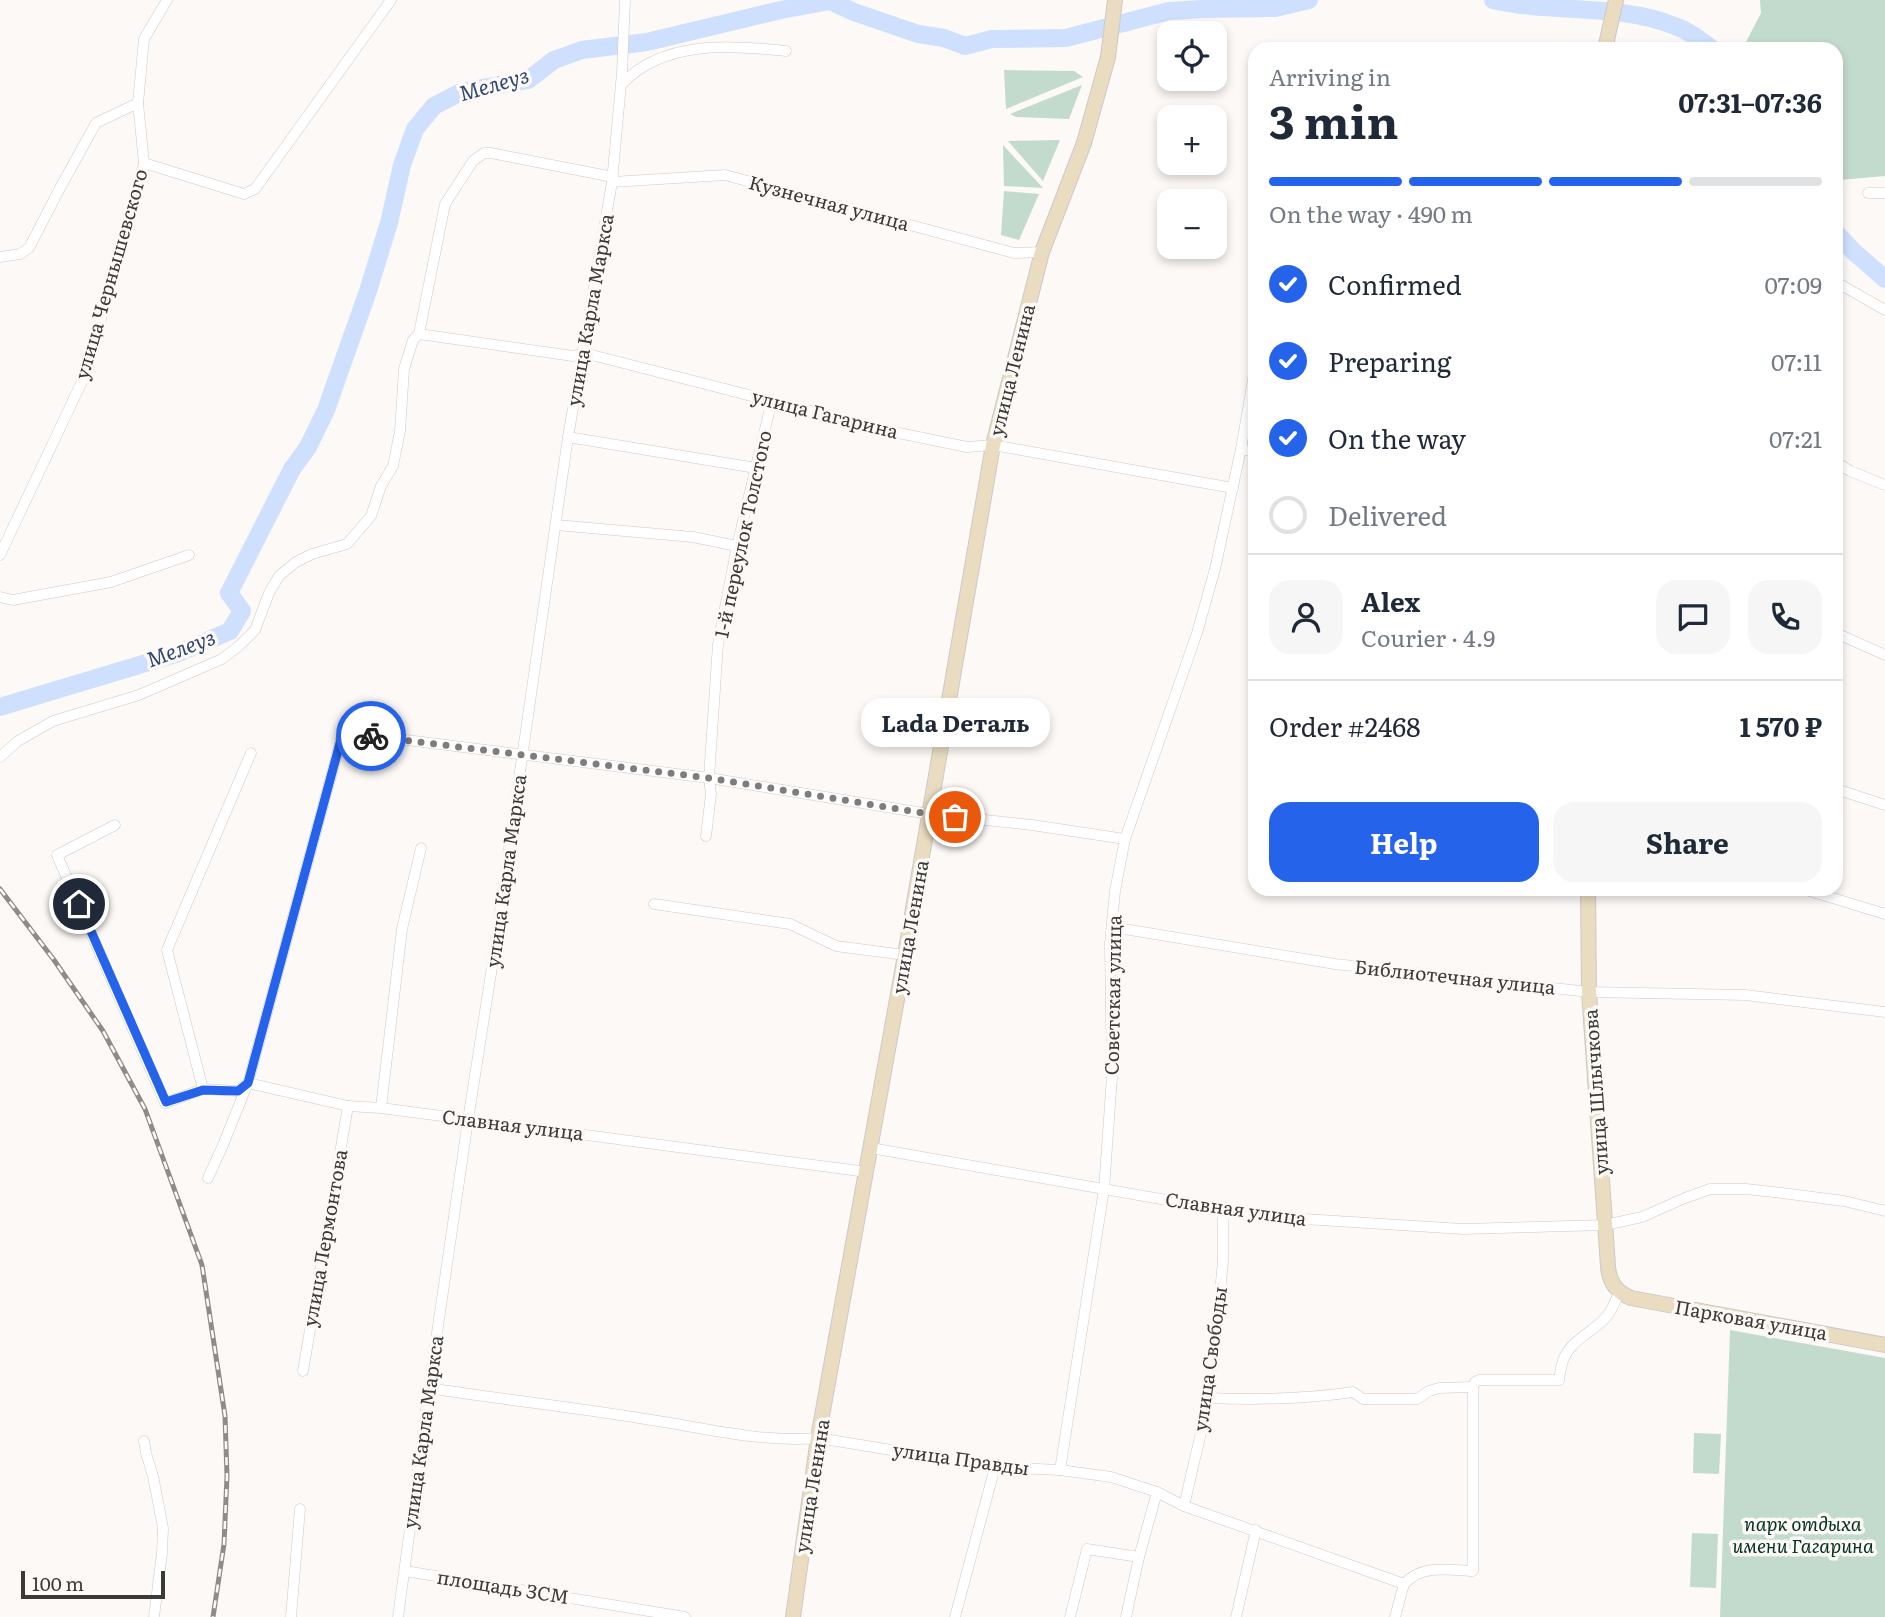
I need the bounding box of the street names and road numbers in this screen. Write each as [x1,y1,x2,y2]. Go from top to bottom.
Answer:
street label: улица Чернышевского [67,165,154,382]
street label: Кузнечная улица [746,167,913,237]
street label: улица Карла Маркса [558,211,620,408]
street label: улица Ленина [981,300,1041,439]
street label: улица Гагарина [749,381,902,445]
street label: 1-й переулок Толстого [706,427,778,640]
street label: улица Карла Маркса [478,772,533,969]
street label: улица Ленина [883,857,935,996]
street label: Советская улица [1097,914,1127,1075]
street label: Библиотечная улица [1353,952,1558,1001]
street label: улица Шлычкова [1575,1007,1615,1176]
street label: Славная улица [441,1101,586,1147]
street label: улица Лермонтова [295,1146,354,1329]
street label: Славная улица [1164,1184,1309,1232]
street label: улица Свободы [1185,1285,1233,1433]
street label: Парковая улица [1673,1292,1830,1346]
street label: улица Карла Маркса [395,1333,450,1530]
street label: улица Ленина [787,1416,836,1555]
street label: улица Правды [891,1435,1031,1481]
street label: площадь ЗСМ [435,1562,571,1610]

